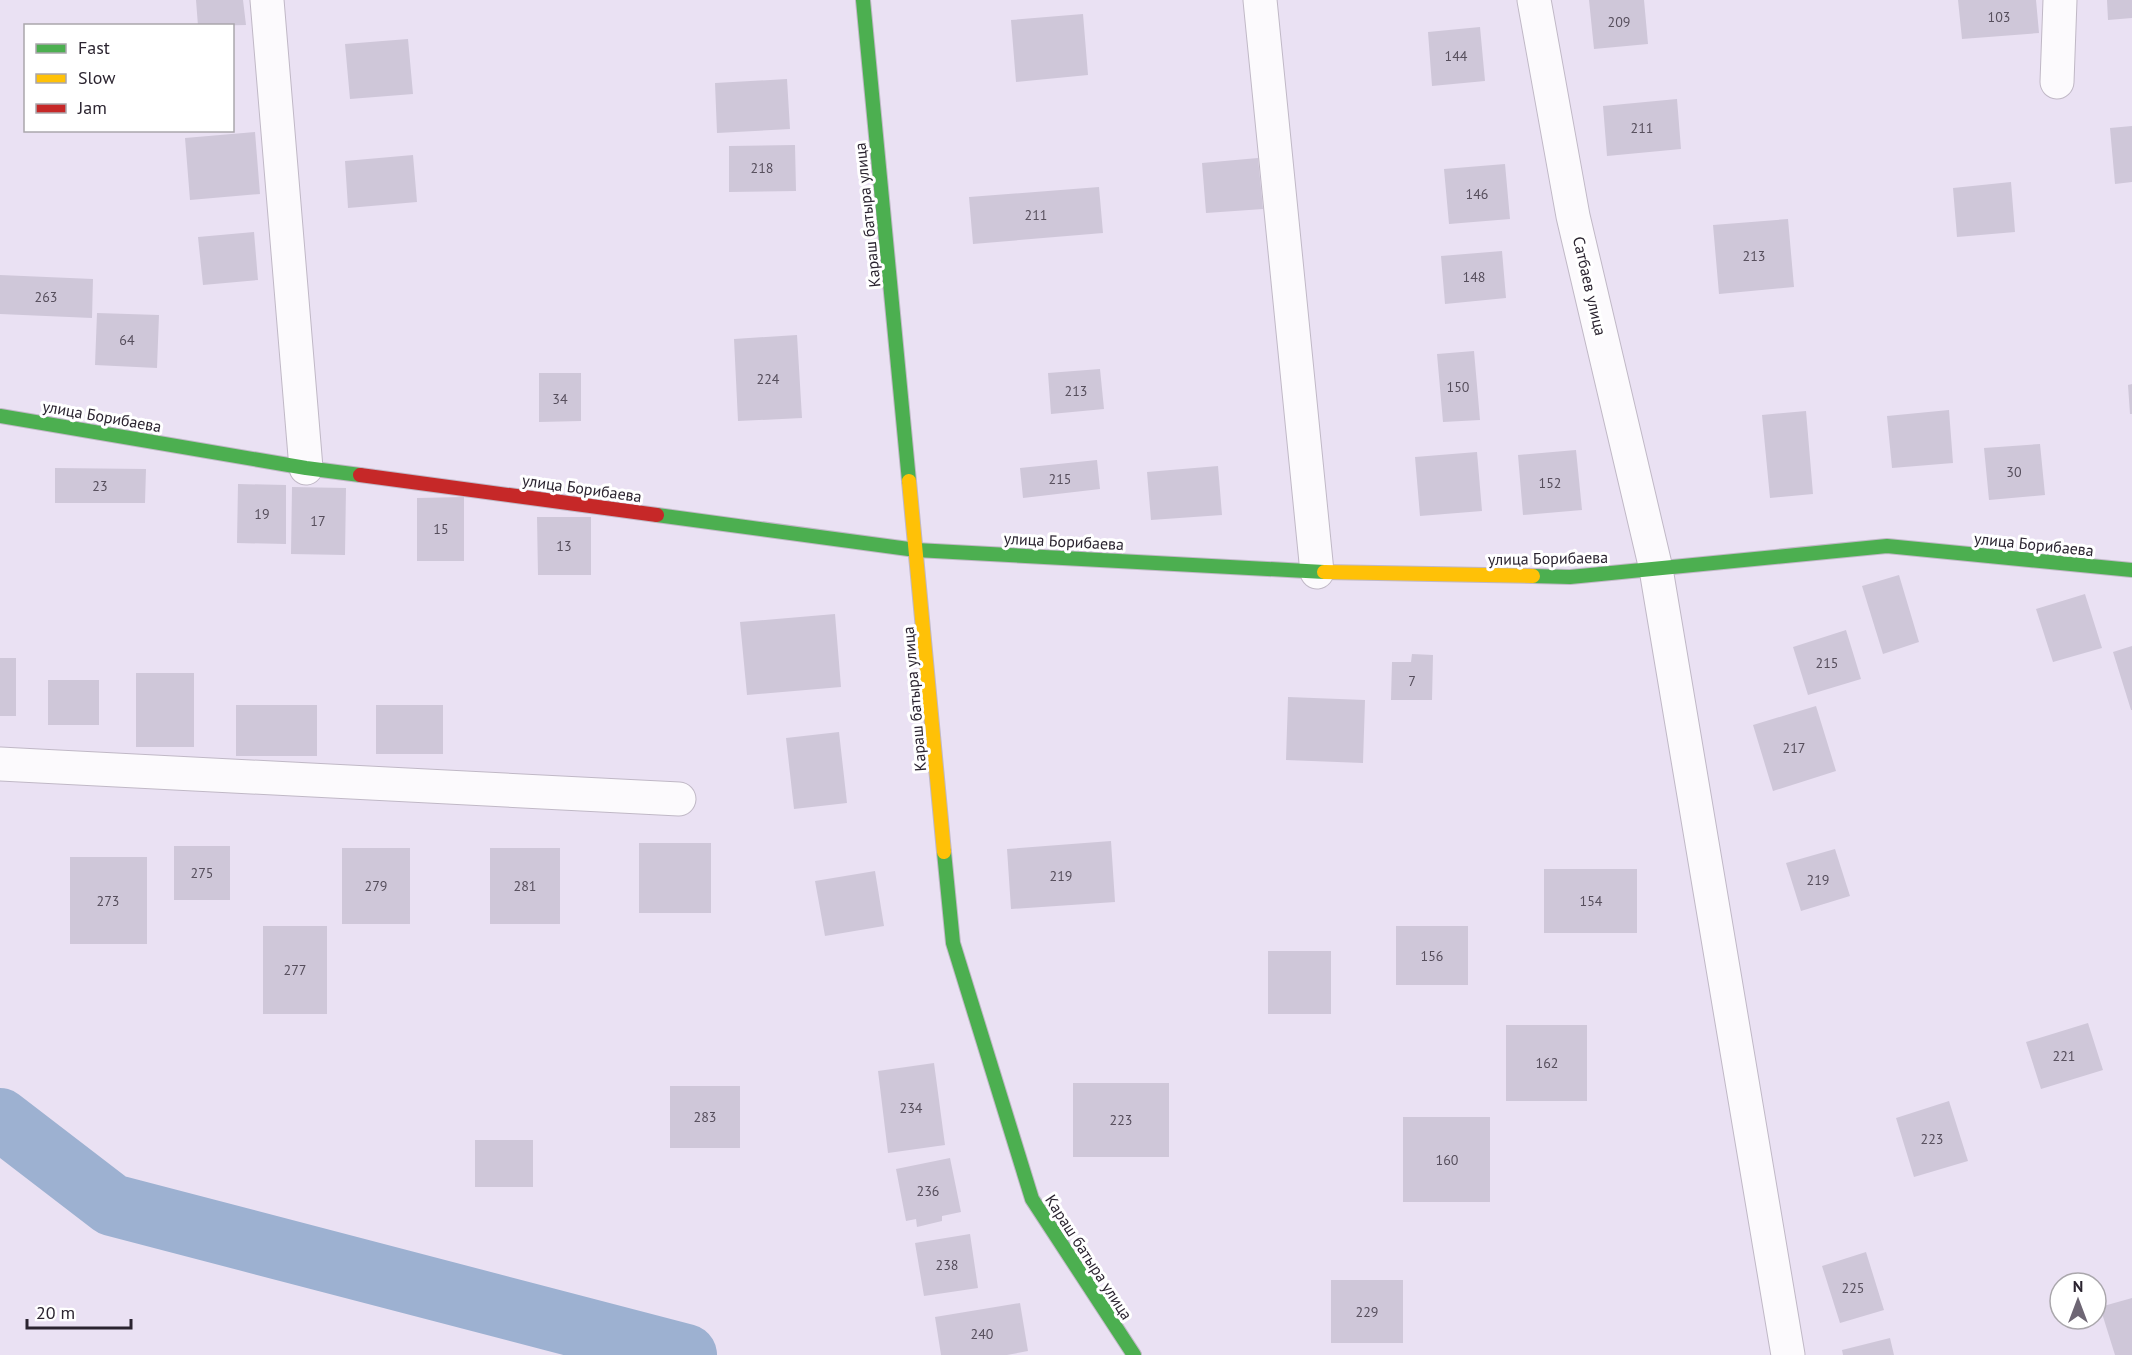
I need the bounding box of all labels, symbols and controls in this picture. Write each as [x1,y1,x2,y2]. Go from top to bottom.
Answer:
house number: 103 [1988,8,2010,26]
house number: 209 [1608,13,1630,31]
legend [24,24,234,132]
text: Fast [78,36,110,59]
house number: 144 [1445,47,1468,65]
text: Slow [78,66,116,89]
text: Jam [77,96,107,119]
house number: 211 [1631,119,1653,137]
street label: Караш батыра улица [849,142,885,288]
house number: 218 [751,159,773,177]
house number: 146 [1466,185,1488,203]
house number: 211 [1025,206,1047,224]
street label: Сатбаев улица [1569,235,1611,337]
house number: 213 [1743,247,1765,265]
house number: 148 [1463,268,1485,286]
house number: 263 [35,288,57,306]
house number: 64 [119,331,135,349]
house number: 224 [757,370,780,388]
house number: 150 [1447,378,1470,396]
house number: 213 [1065,382,1087,400]
house number: 34 [552,390,568,408]
street label: улица Борибаева [41,396,163,436]
house number: 30 [2006,463,2022,481]
street label: улица Борибаева [521,470,643,506]
house number: 215 [1049,470,1071,488]
house number: 152 [1539,474,1561,492]
house number: 23 [92,477,108,495]
house number: 19 [254,505,270,523]
house number: 17 [310,512,326,530]
house number: 15 [433,520,449,538]
street label: улица Борибаева [1003,528,1125,554]
street label: улица Борибаева [1973,528,2095,560]
house number: 13 [556,537,572,555]
street label: улица Борибаева [1488,547,1608,569]
street label: Караш батыра улица [898,626,930,772]
house number: 215 [1816,654,1838,672]
house number: 7 [1408,672,1416,690]
house number: 217 [1783,739,1805,757]
house number: 275 [191,864,213,882]
house number: 219 [1050,867,1072,885]
house number: 219 [1807,871,1829,889]
house number: 279 [365,877,387,895]
house number: 281 [514,877,536,895]
house number: 273 [97,892,119,910]
house number: 154 [1580,892,1603,910]
house number: 156 [1421,947,1443,965]
house number: 277 [284,961,306,979]
house number: 221 [2053,1047,2075,1065]
house number: 162 [1536,1054,1558,1072]
house number: 234 [900,1099,923,1117]
house number: 283 [694,1108,716,1126]
house number: 223 [1110,1111,1132,1129]
house number: 223 [1921,1130,1943,1148]
house number: 160 [1436,1151,1459,1169]
house number: 236 [917,1182,939,1200]
street label: Караш батыра улица [1041,1191,1137,1323]
house number: 238 [936,1256,958,1274]
north arrow [2048,1271,2108,1331]
text: N [2073,1276,2083,1296]
house number: 225 [1842,1279,1864,1297]
scale bar [27,1292,130,1330]
text: 20 m [36,1301,75,1324]
house number: 229 [1356,1303,1378,1321]
house number: 240 [971,1325,994,1343]

